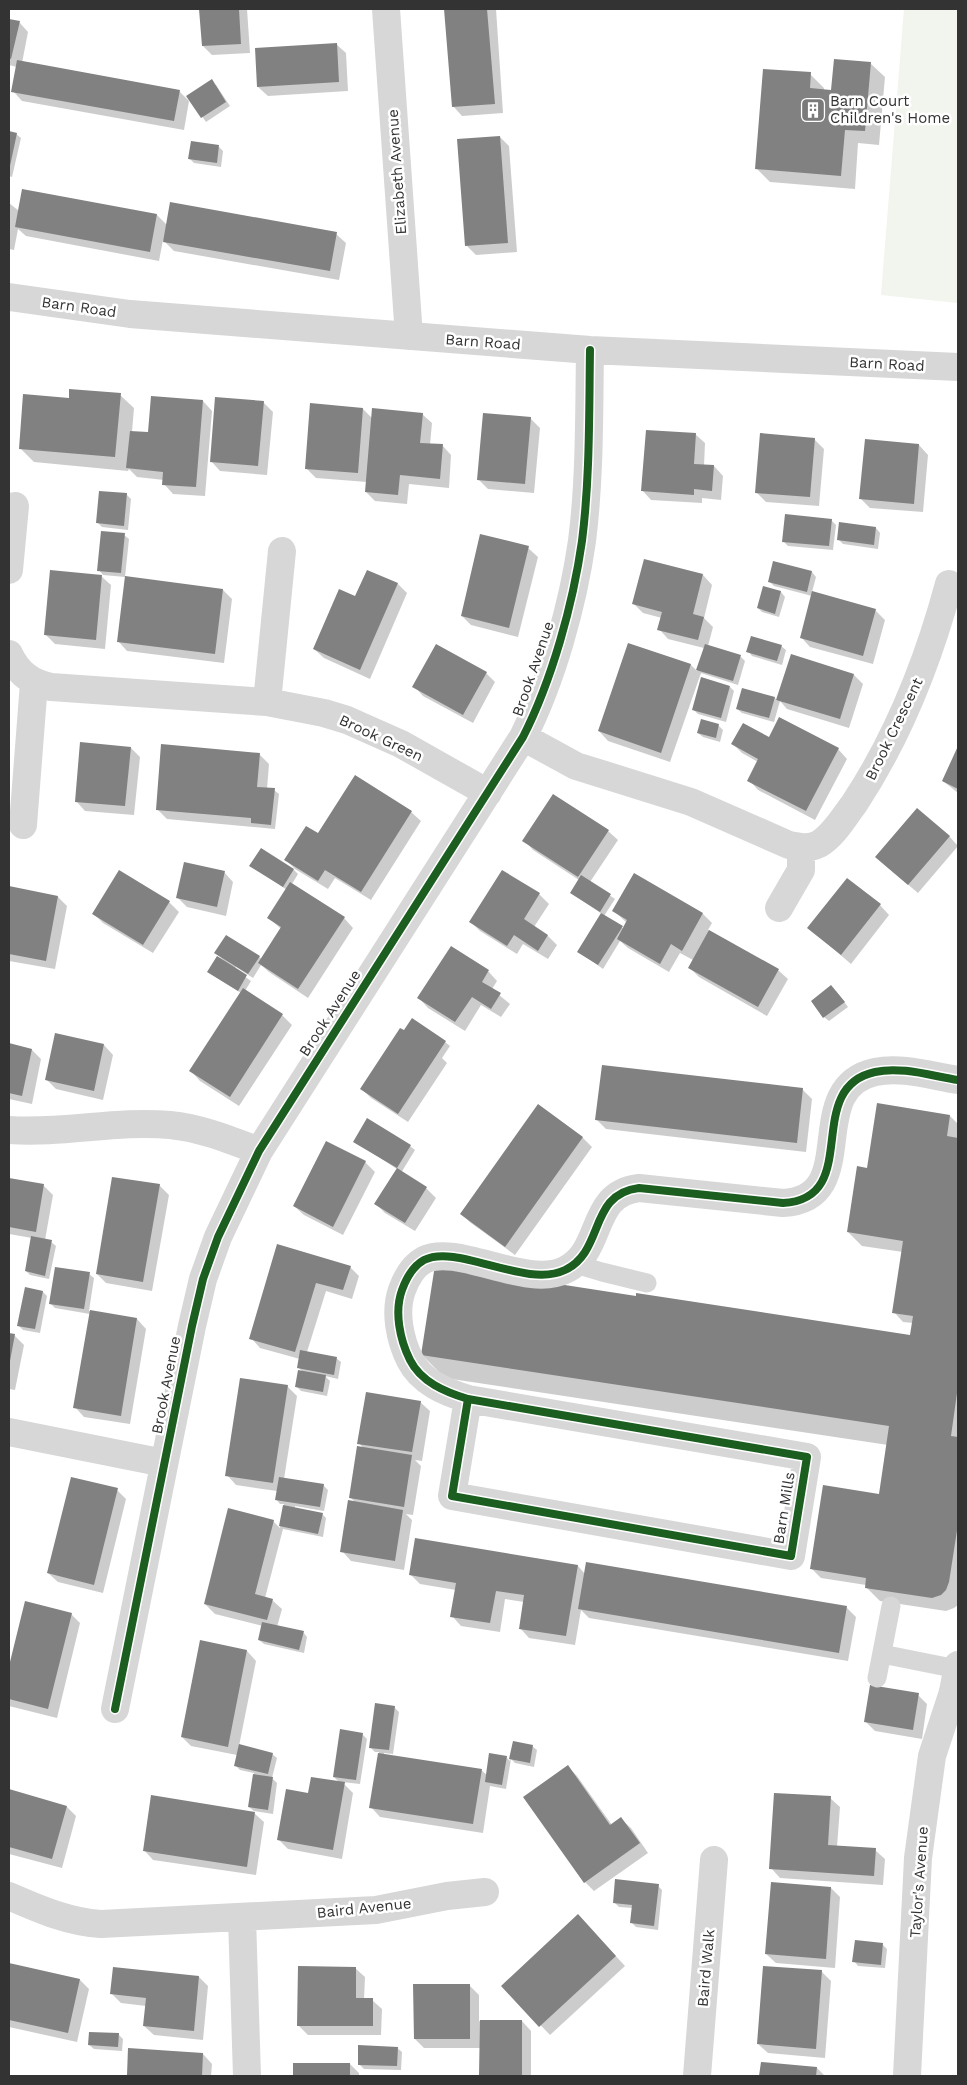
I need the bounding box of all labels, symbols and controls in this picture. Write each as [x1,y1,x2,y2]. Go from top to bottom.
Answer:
place label: Barn Court Children's Home [830,92,950,127]
building icon: Barn Court Children's Home [800,97,826,123]
street label: Elizabeth Avenue [384,109,410,235]
street label: Barn Road [40,293,118,321]
street label: Barn Road [445,330,521,354]
street label: Barn Road [849,353,925,375]
street label: Brook Avenue [508,619,558,719]
street label: Brook Crescent [861,674,927,783]
street label: Brook Green [336,711,426,765]
street label: Brook Avenue [295,966,365,1060]
street label: Brook Avenue [148,1334,184,1436]
street label: Barn Mills [769,1471,799,1545]
street label: Taylor's Avenue [906,1826,932,1938]
street label: Baird Avenue [316,1894,412,1922]
street label: Baird Walk [694,1928,718,2007]

